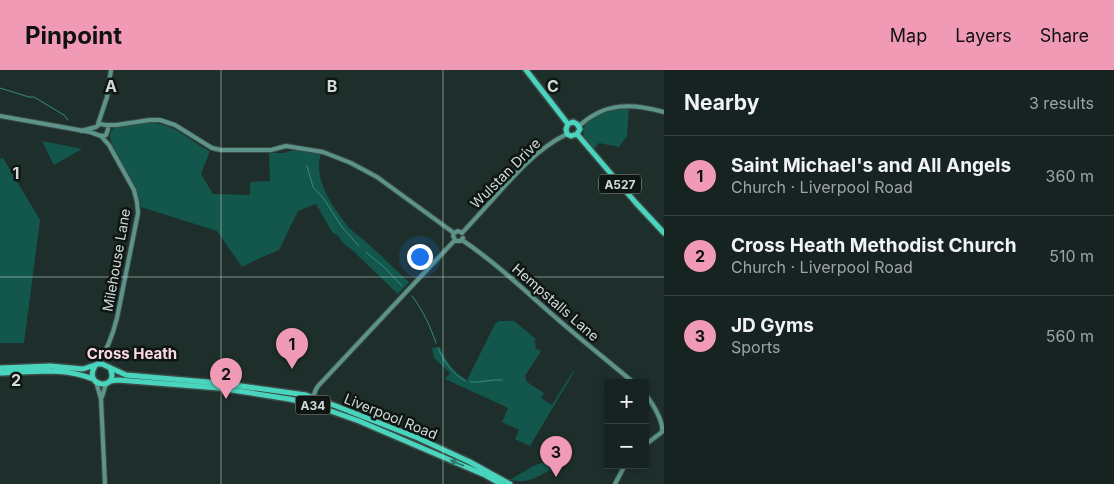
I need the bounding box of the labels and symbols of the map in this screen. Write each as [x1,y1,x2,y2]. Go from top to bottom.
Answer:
text: A [105,76,117,96]
text: B [327,76,337,96]
text: C [547,76,559,96]
street label: Wulstan Drive [466,134,544,212]
text: 1 [13,163,19,183]
road number: A527 [599,175,641,194]
street label: Milehouse Lane [99,207,133,313]
your location [407,244,433,270]
street label: Hempstalls Lane [509,260,603,344]
pin: 1 [276,328,308,369]
district label: Cross Heath [87,344,177,363]
pin: 2 [210,358,242,399]
text: 2 [11,370,21,390]
street label: Liverpool Road [342,390,440,442]
road number: A34 [296,396,330,414]
pin: 3 [540,436,572,477]
one-way arrow [450,459,464,467]

